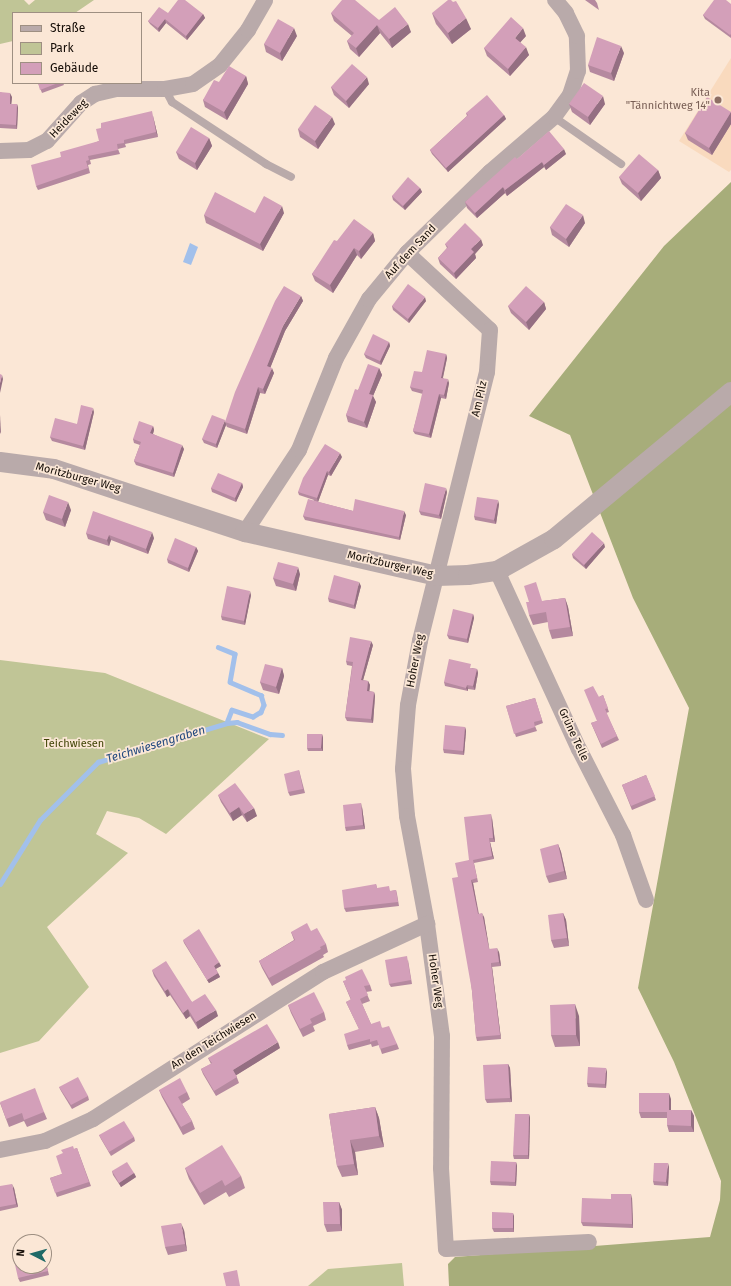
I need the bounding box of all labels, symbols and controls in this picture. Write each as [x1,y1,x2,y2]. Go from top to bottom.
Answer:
legend [12,12,142,84]
text: Straße [50,21,85,35]
text: Park [50,41,74,55]
text: Gebäude [50,61,98,75]
place label: Kita "Tännichtweg 14" [626,87,710,113]
marker: Kita "Tännichtweg 14" [713,95,723,105]
street label: Heideweg [47,97,91,141]
street label: Auf dem Sand [383,222,439,282]
street label: Am Pilz [469,380,491,418]
street label: Moritzburger Weg [34,460,122,496]
street label: Moritzburger Weg [346,549,434,581]
street label: Hoher Weg [404,633,428,689]
street label: Grüne Telle [555,707,591,763]
water label: Teichwiesengraben [105,723,207,767]
park label: Teichwiesen [44,737,104,751]
street label: Hoher Weg [425,953,445,1009]
street label: An den Teichwiesen [169,1009,259,1073]
north arrow [12,1234,52,1274]
text: N [14,1248,27,1257]

